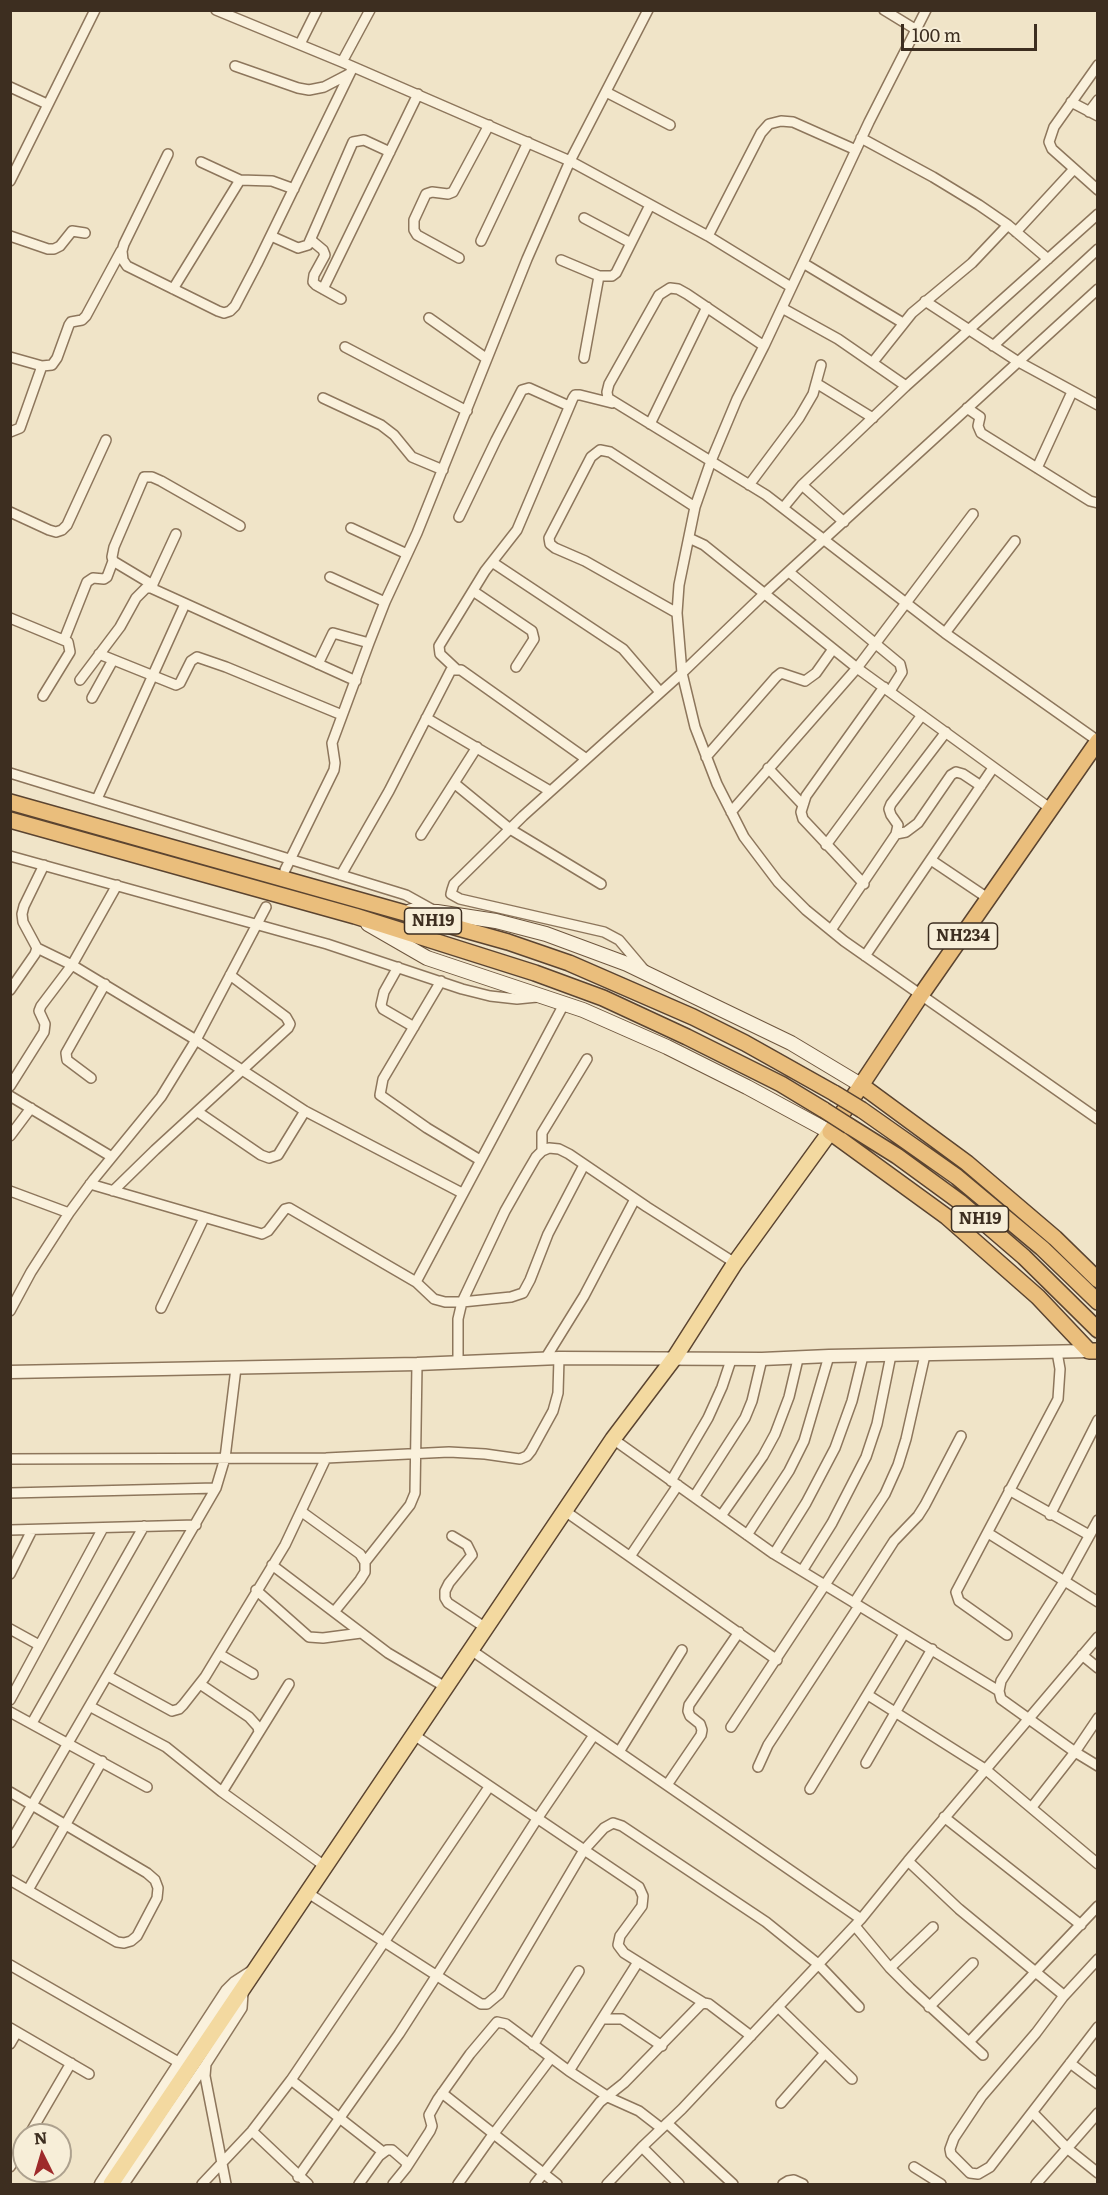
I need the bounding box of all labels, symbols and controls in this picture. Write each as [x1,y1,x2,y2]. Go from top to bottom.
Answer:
scale bar [904,12,1040,50]
text: 100 m [912,21,961,48]
road number: NH19 [404,908,462,934]
road number: NH234 [928,923,998,949]
road number: NH19 [952,1206,1008,1232]
north arrow [12,2123,72,2183]
text: N [33,2125,48,2150]

